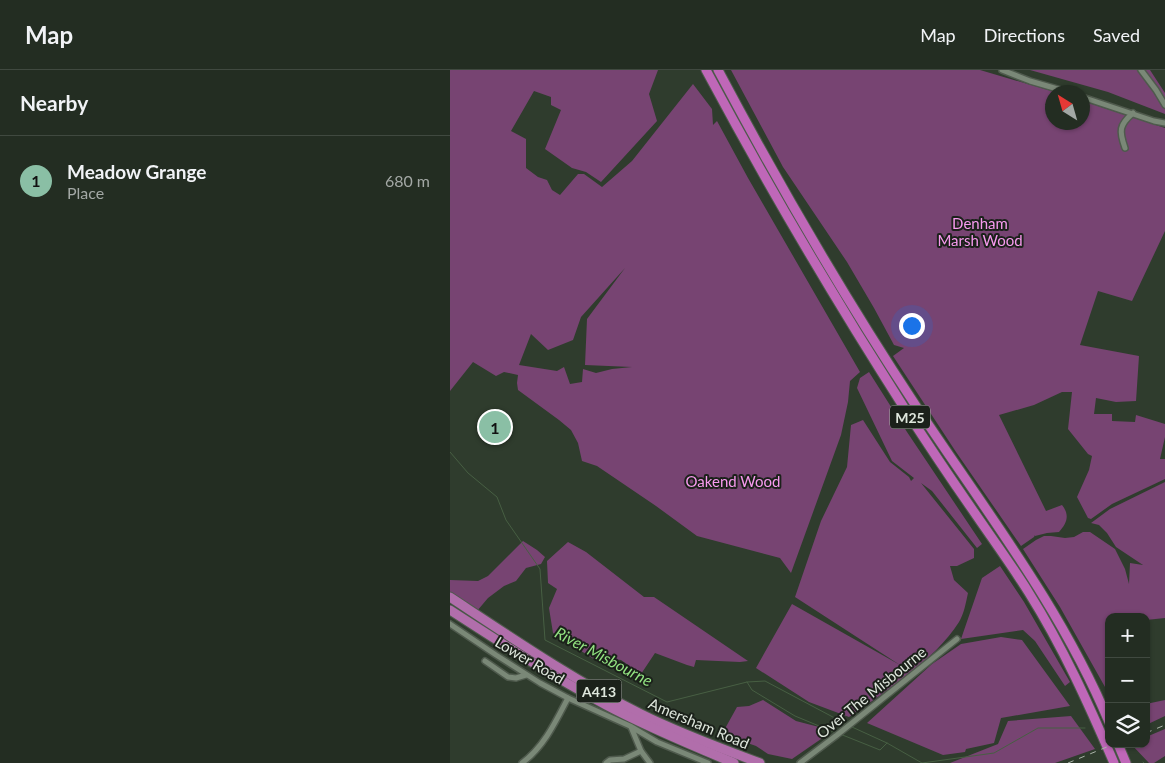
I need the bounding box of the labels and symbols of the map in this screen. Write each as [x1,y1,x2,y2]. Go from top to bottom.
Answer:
north arrow [1045,85,1090,130]
park label: Denham Marsh Wood [937,214,1023,249]
your location [899,313,925,339]
road number: M25 [890,406,930,428]
pin: 1 [479,408,511,446]
park label: Oakend Wood [686,472,780,490]
water label: River Misbourne [552,622,656,690]
street label: Lower Road [492,632,568,688]
street label: Over The Misbourne [813,642,929,742]
road number: A413 [576,680,622,702]
street label: Amersham Road [646,694,752,752]

